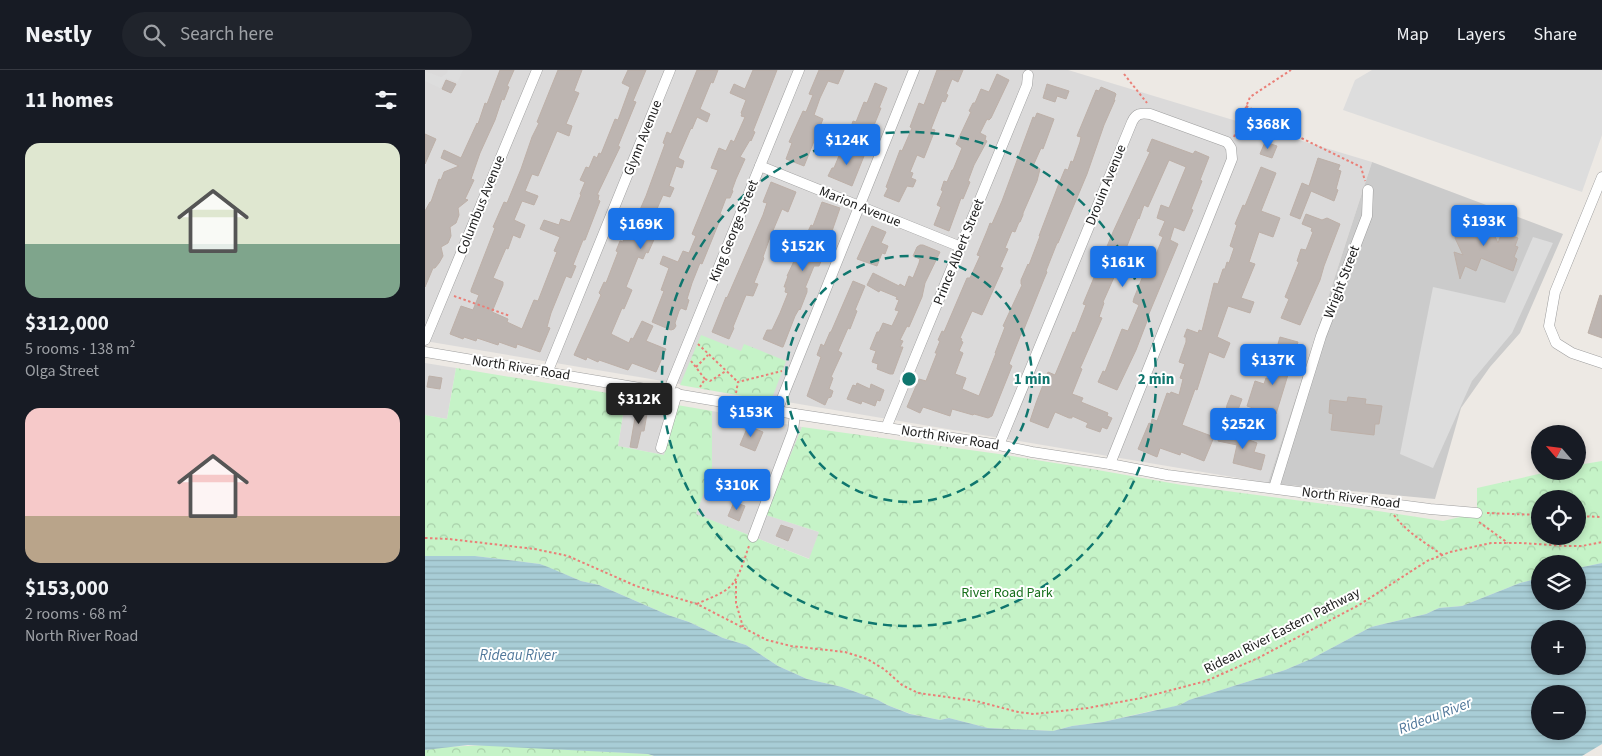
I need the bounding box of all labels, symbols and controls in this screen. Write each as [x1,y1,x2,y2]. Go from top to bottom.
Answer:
search box [122,12,472,57]
text: Nestly [25,17,92,52]
icon: search [140,21,168,49]
text: Search here [180,21,274,48]
text: Map [1397,22,1429,47]
text: Layers [1457,22,1506,47]
text: Share [1534,22,1577,47]
text: 11 homes [25,85,113,115]
icon: filters [372,86,400,114]
street label: Glynn Avenue [619,97,667,179]
pin: $368K [1233,108,1303,150]
text: $368K [1246,113,1290,135]
pin: $124K [812,124,882,166]
text: $124K [825,129,869,151]
street label: Drouin Avenue [1081,142,1131,228]
street label: Columbus Avenue [452,152,510,258]
icon: home [168,176,258,266]
street label: King George Street [704,177,764,285]
street label: Marion Avenue [816,181,904,233]
street label: Prince Albert Street [929,196,990,308]
pin: $193K [1449,204,1519,247]
pin: $169K [606,208,676,250]
text: $193K [1462,210,1506,232]
text: $169K [619,213,663,235]
pin: $152K [768,230,838,272]
text: $152K [781,235,825,257]
street label: Wright Street [1319,242,1365,321]
pin: $161K [1088,246,1158,288]
text: $161K [1101,251,1145,273]
text: $312,000 [25,308,109,338]
text: 5 rooms · 138 m² [25,338,135,360]
pin: $137K [1238,344,1308,386]
text: $137K [1251,349,1295,371]
street label: North River Road [470,350,572,386]
text: Olga Street [25,360,99,382]
text: 1 min [1014,369,1050,390]
text: 2 min [1138,369,1174,390]
centre of rings [900,370,918,388]
pin: $312K [604,382,674,425]
text: $312K [617,388,661,410]
pin: $153K [716,396,786,438]
text: $153K [729,401,773,423]
pin: $252K [1208,408,1278,450]
text: $252K [1221,413,1265,435]
street label: North River Road [899,420,1001,456]
north arrow [1531,425,1586,480]
map controls [1531,425,1586,740]
icon: home [168,441,258,531]
pin: $310K [702,468,772,511]
text: $310K [715,474,759,496]
street label: North River Road [1301,482,1401,514]
button: locate [1531,490,1586,545]
button: layers [1531,555,1586,610]
text: $153,000 [25,573,109,603]
park label: River Road Park [961,583,1053,603]
street label: Rideau River Eastern Pathway [1200,583,1364,679]
text: 2 rooms · 68 m² [25,603,127,625]
button: + [1531,620,1586,675]
text: North River Road [25,625,138,647]
water label: Rideau River [480,645,557,666]
button: − [1531,685,1586,740]
water label: Rideau River [1395,692,1475,740]

